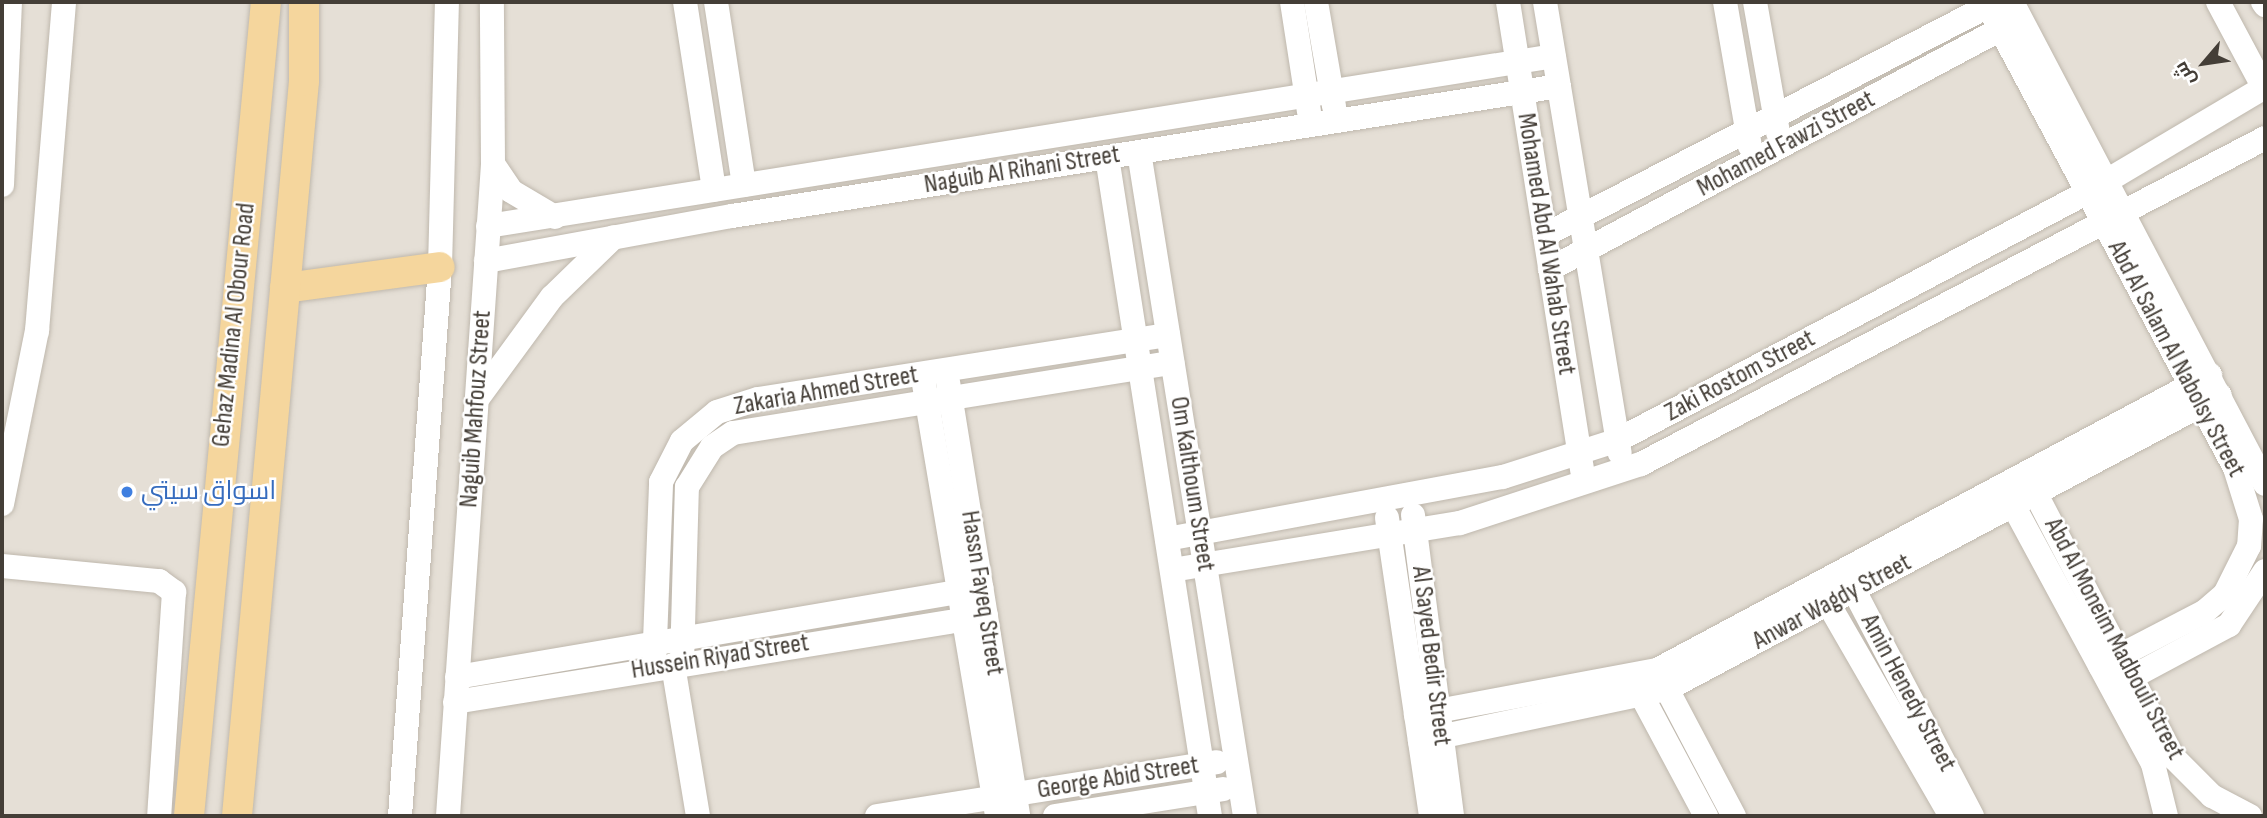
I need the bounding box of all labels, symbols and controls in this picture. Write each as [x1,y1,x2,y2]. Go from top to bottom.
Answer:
north arrow [2169,28,2239,98]
text: ش [2169,57,2201,90]
street label: Mohamed Fawzi Street [1692,84,1880,204]
street label: Mohamed Abd Al Wahab Street [1510,111,1582,377]
street label: Naguib Al Rihani Street [922,139,1122,201]
street label: Gehaz Madina Al Obour Road [206,201,262,449]
street label: Abd Al Salam Al Nabolsy Street [2101,236,2251,482]
street label: Naguib Mahfouz Street [454,309,498,509]
street label: Zaki Rostom Street [1660,323,1820,429]
street label: Zakaria Ahmed Street [731,359,921,423]
street label: Om Kalthoum Street [1163,394,1221,574]
place label: اسواق سيتي [141,476,276,508]
marker: اسواق سيتي [119,484,135,500]
street label: Hassn Fayeq Street [954,508,1010,678]
street label: Abd Al Moneim Madbouli Street [2037,513,2191,765]
street label: Anwar Wagdy Street [1747,547,1917,657]
street label: Al Sayed Bedir Street [1404,564,1458,748]
street label: Amin Henedy Street [1853,609,1963,777]
street label: Hussein Riyad Street [629,628,811,686]
street label: George Abid Street [1035,750,1201,806]

